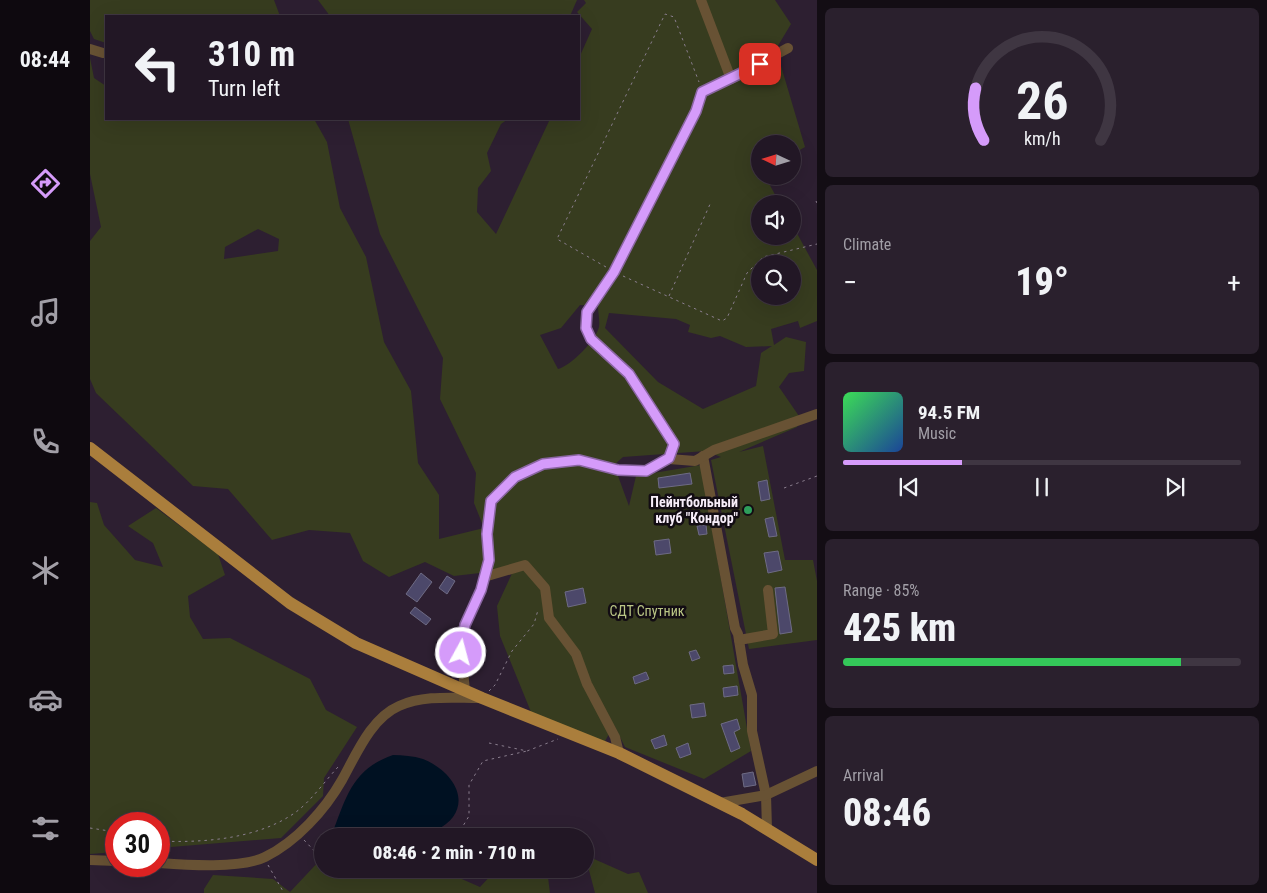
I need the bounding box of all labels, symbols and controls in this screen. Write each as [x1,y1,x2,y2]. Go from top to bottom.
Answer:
text: 310 m [208,34,295,75]
icon: left [125,35,190,100]
pin [739,43,781,85]
text: 08:44 [20,47,70,72]
icon: arrive [746,50,774,78]
text: 26 [1016,71,1068,132]
text: Turn left [208,76,280,101]
text: km/h [1024,128,1060,149]
north arrow [751,135,801,185]
map controls [751,135,801,305]
icon: directions [28,166,63,201]
button: sound [751,195,801,245]
text: Climate [843,235,891,254]
button: search [751,255,801,305]
text: 19° [1015,260,1069,304]
text: − [843,266,857,299]
text: + [1227,266,1241,299]
icon: music [28,295,63,330]
text: 94.5 FM [918,401,980,424]
icon: phone [28,424,63,459]
text: Music [918,424,956,443]
icon: previous [895,473,923,501]
icon: pause [1028,473,1056,501]
icon: next [1161,473,1189,501]
place label: Пейнтбольный клуб "Кондор" [650,494,739,526]
marker: Пейнтбольный клуб "Кондор" [742,504,754,516]
icon: climate [28,553,63,588]
text: Range · 85% [843,581,919,600]
park label: СДТ Спутник [609,603,685,619]
text: 425 km [843,606,956,650]
position arrow [434,626,486,678]
icon: car [28,682,63,717]
text: Arrival [843,766,884,785]
text: 08:46 [843,791,931,835]
icon: filters [28,811,63,846]
speed limit sign: 30 [105,812,170,877]
text: 08:46 · 2 min · 710 m [373,841,535,864]

